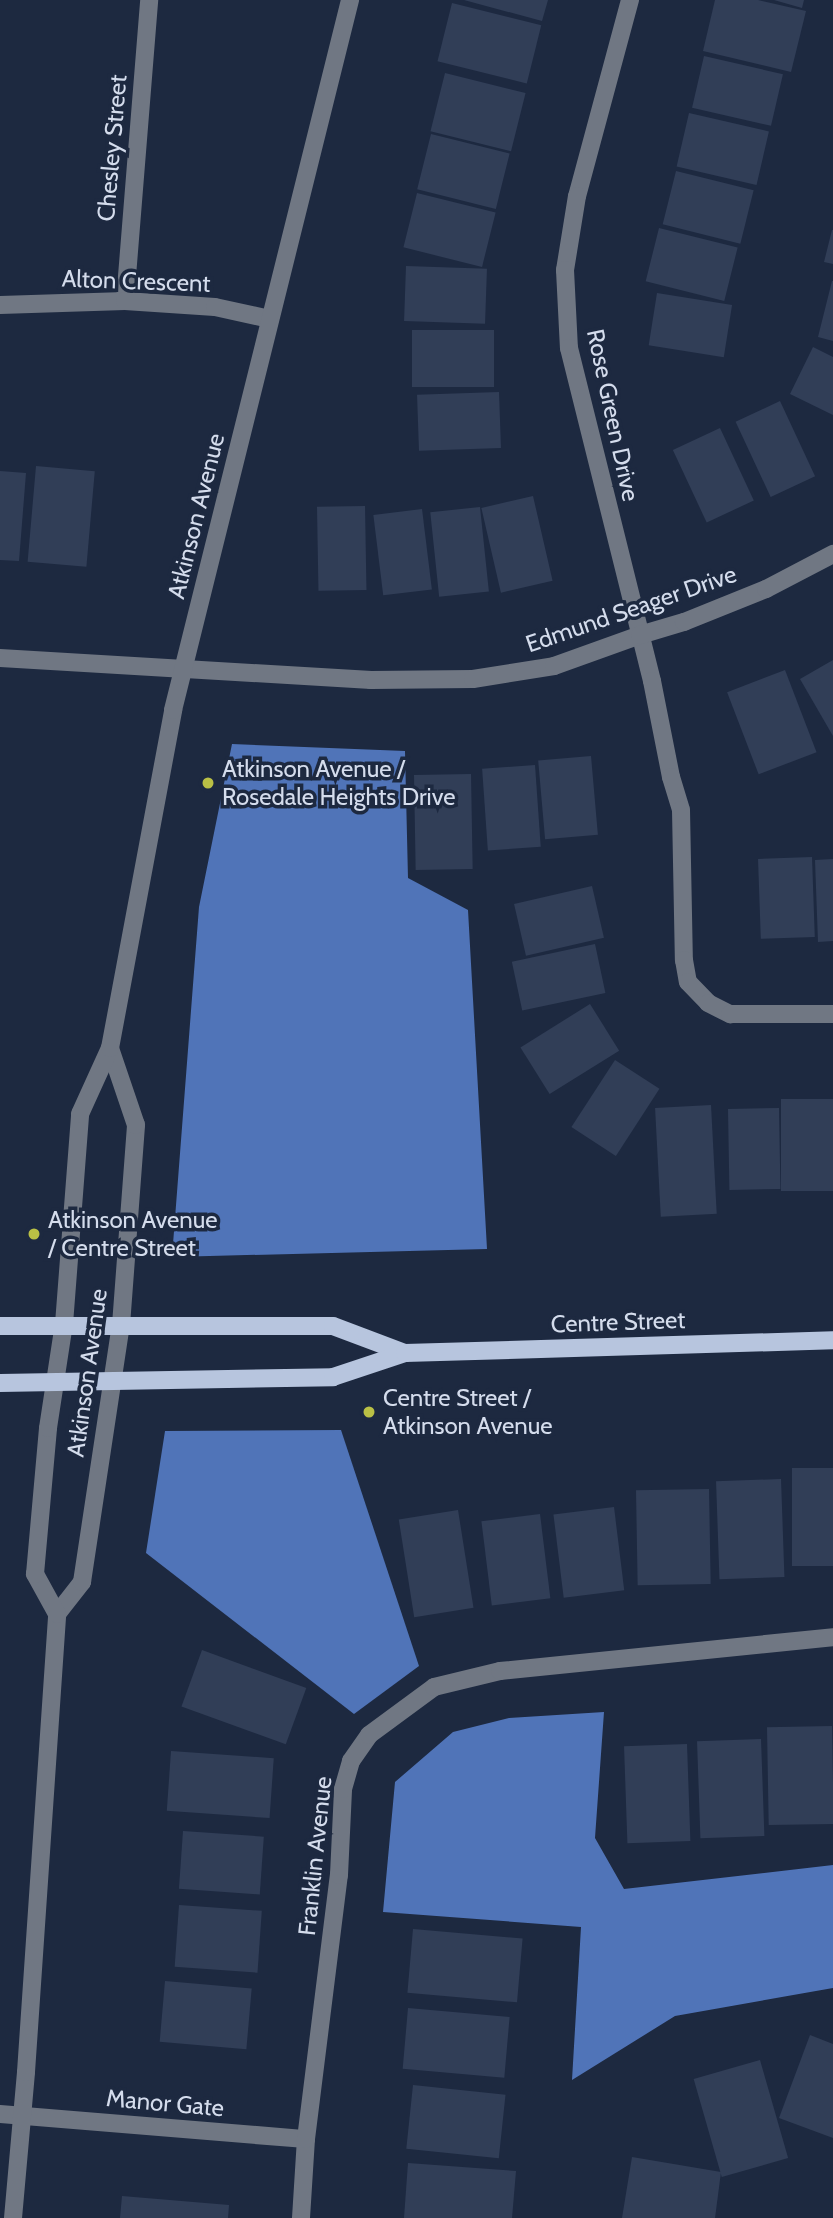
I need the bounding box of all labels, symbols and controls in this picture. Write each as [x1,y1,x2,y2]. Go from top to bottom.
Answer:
street label: Chesley Street [91,74,133,222]
street label: Alton Crescent [61,264,211,298]
street label: Rose Green Drive [581,326,645,504]
street label: Atkinson Avenue [162,430,230,602]
street label: Edmund Seager Drive [522,559,740,659]
place label: Atkinson Avenue / Rosedale Heights Drive [222,755,456,811]
marker: Atkinson Avenue / Rosedale Heights Drive [200,775,216,791]
place label: Atkinson Avenue / Centre Street [48,1206,218,1262]
marker: Atkinson Avenue / Centre Street [26,1226,42,1242]
street label: Atkinson Avenue [61,1287,113,1459]
street label: Centre Street [550,1305,686,1339]
place label: Centre Street / Atkinson Avenue [383,1384,553,1440]
marker: Centre Street / Atkinson Avenue [361,1404,377,1420]
street label: Franklin Avenue [292,1775,338,1937]
street label: Manor Gate [105,2084,225,2122]

